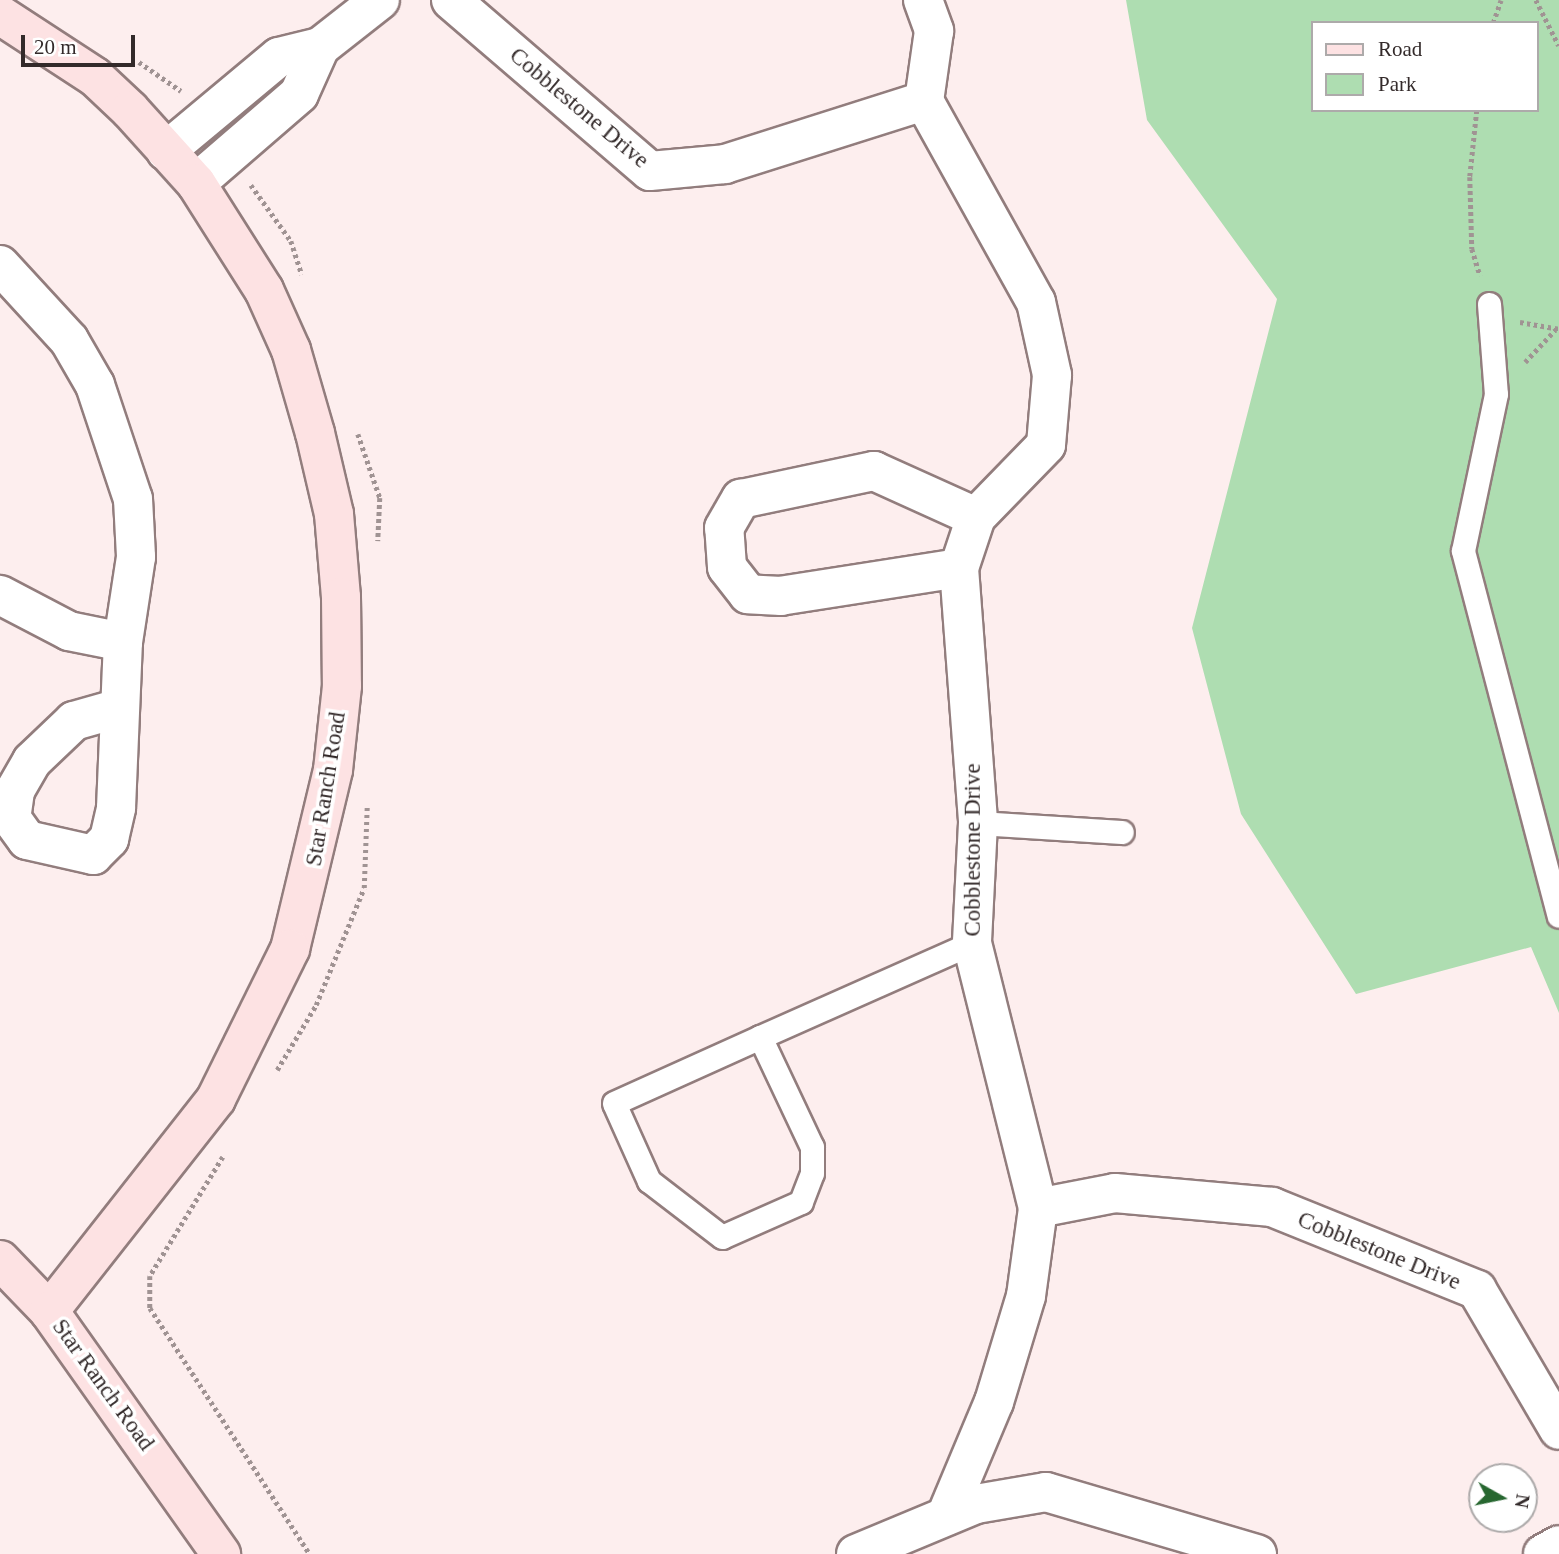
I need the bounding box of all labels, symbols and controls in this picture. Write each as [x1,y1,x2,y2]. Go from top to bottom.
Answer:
scale bar [24,21,138,65]
legend [1310,21,1538,112]
text: 20 m [34,35,77,59]
text: Road [1378,37,1422,61]
street label: Cobblestone Drive [504,42,654,174]
text: Park [1378,72,1417,96]
street label: Star Ranch Road [300,710,352,868]
street label: Cobblestone Drive [959,763,987,937]
street label: Cobblestone Drive [1294,1206,1464,1296]
street label: Star Ranch Road [46,1314,160,1456]
north arrow [1468,1463,1538,1533]
text: N [1511,1493,1534,1509]

